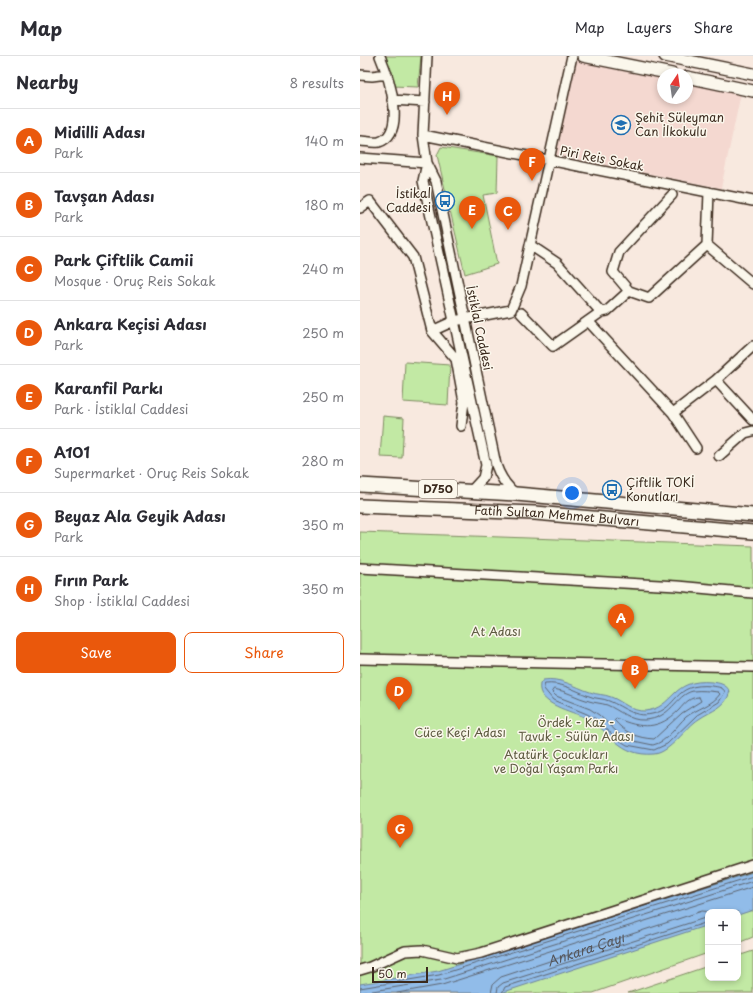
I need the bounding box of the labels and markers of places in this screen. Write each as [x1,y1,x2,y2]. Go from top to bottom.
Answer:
pin: H [434,82,460,115]
place label: Şehit Süleyman Can İlkokulu [635,108,724,140]
school or university icon: Şehit Süleyman Can İlkokulu [610,114,632,136]
pin: F [519,148,545,181]
place label: İstikal Caddesi [386,184,431,216]
bus stop icon: İstikal Caddesi [434,190,456,212]
pin: E [459,196,485,229]
pin: C [495,197,521,230]
place label: Çiftlik TOKİ Konutları [626,473,695,505]
bus stop icon: Çiftlik TOKİ Konutları [601,479,623,501]
pin: A [608,604,634,637]
pin: B [622,656,648,689]
pin: D [386,677,412,710]
pin: G [387,815,413,848]

